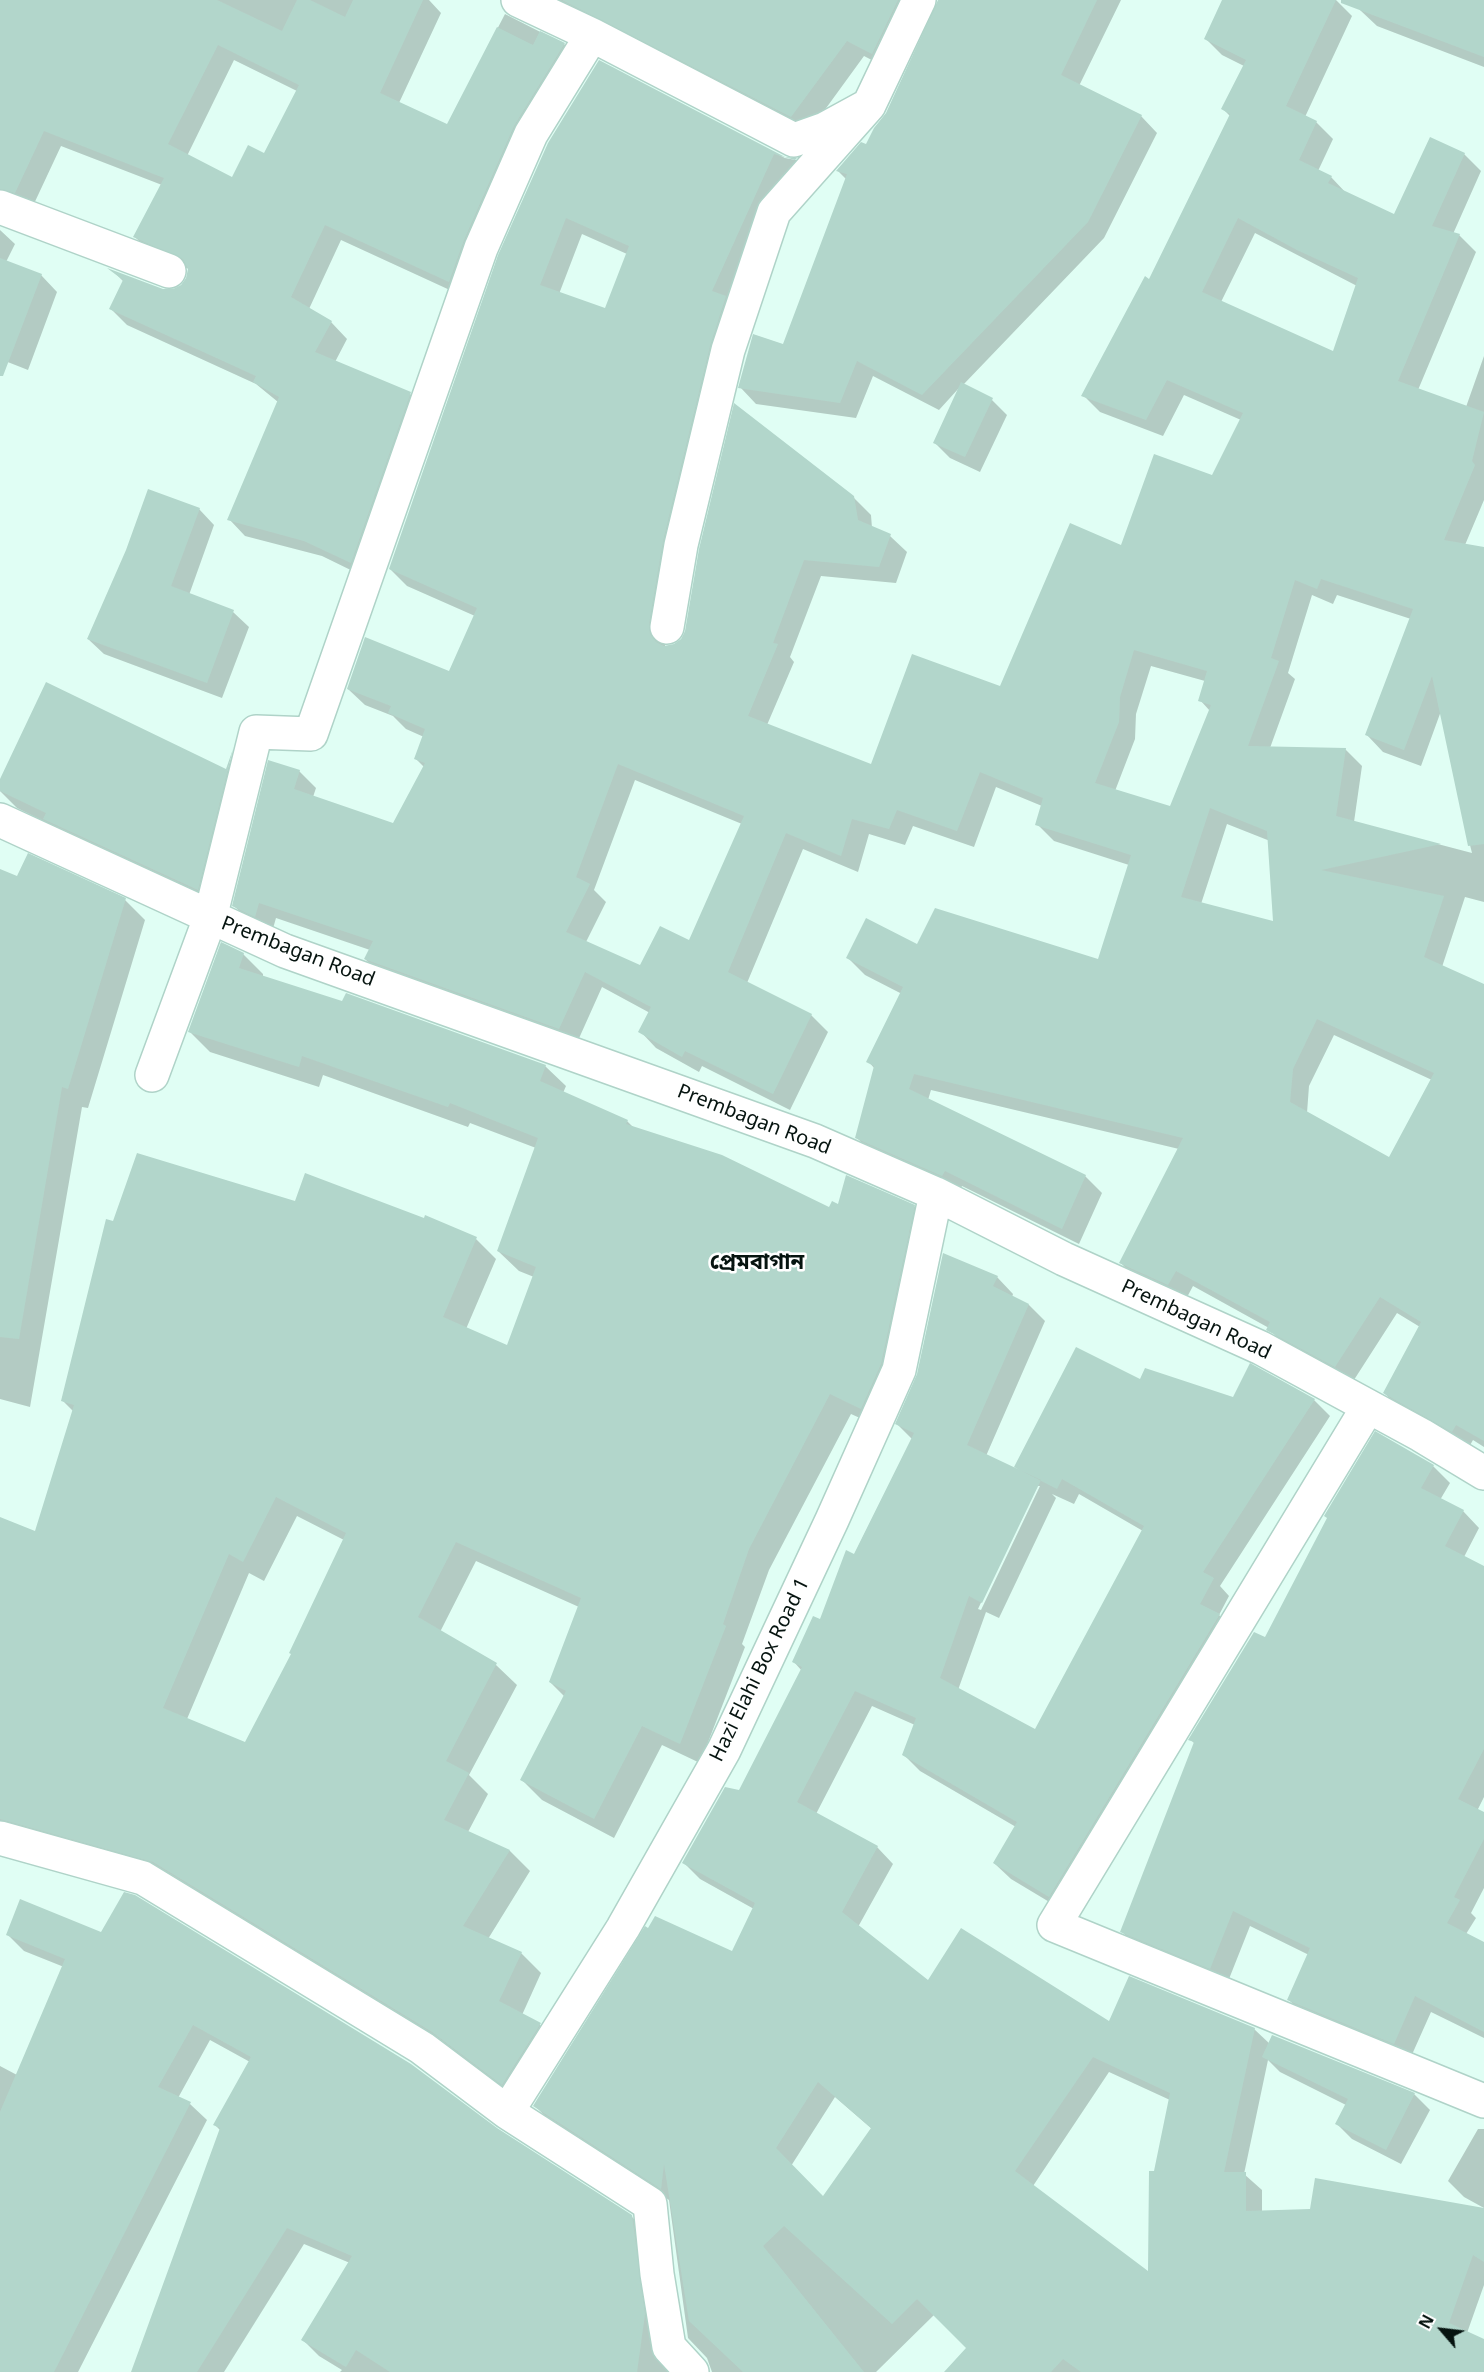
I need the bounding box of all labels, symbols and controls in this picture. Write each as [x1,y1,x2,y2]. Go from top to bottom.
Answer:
street label: Prembagan Road [218,912,378,992]
street label: Prembagan Road [674,1080,834,1160]
district label: প্রেমবাগান [710,1250,804,1276]
street label: Prembagan Road [1117,1275,1275,1365]
street label: Hazi Elahi Box Road 1 [705,1574,815,1766]
north arrow [1412,2300,1472,2360]
text: N [1413,2311,1439,2332]

